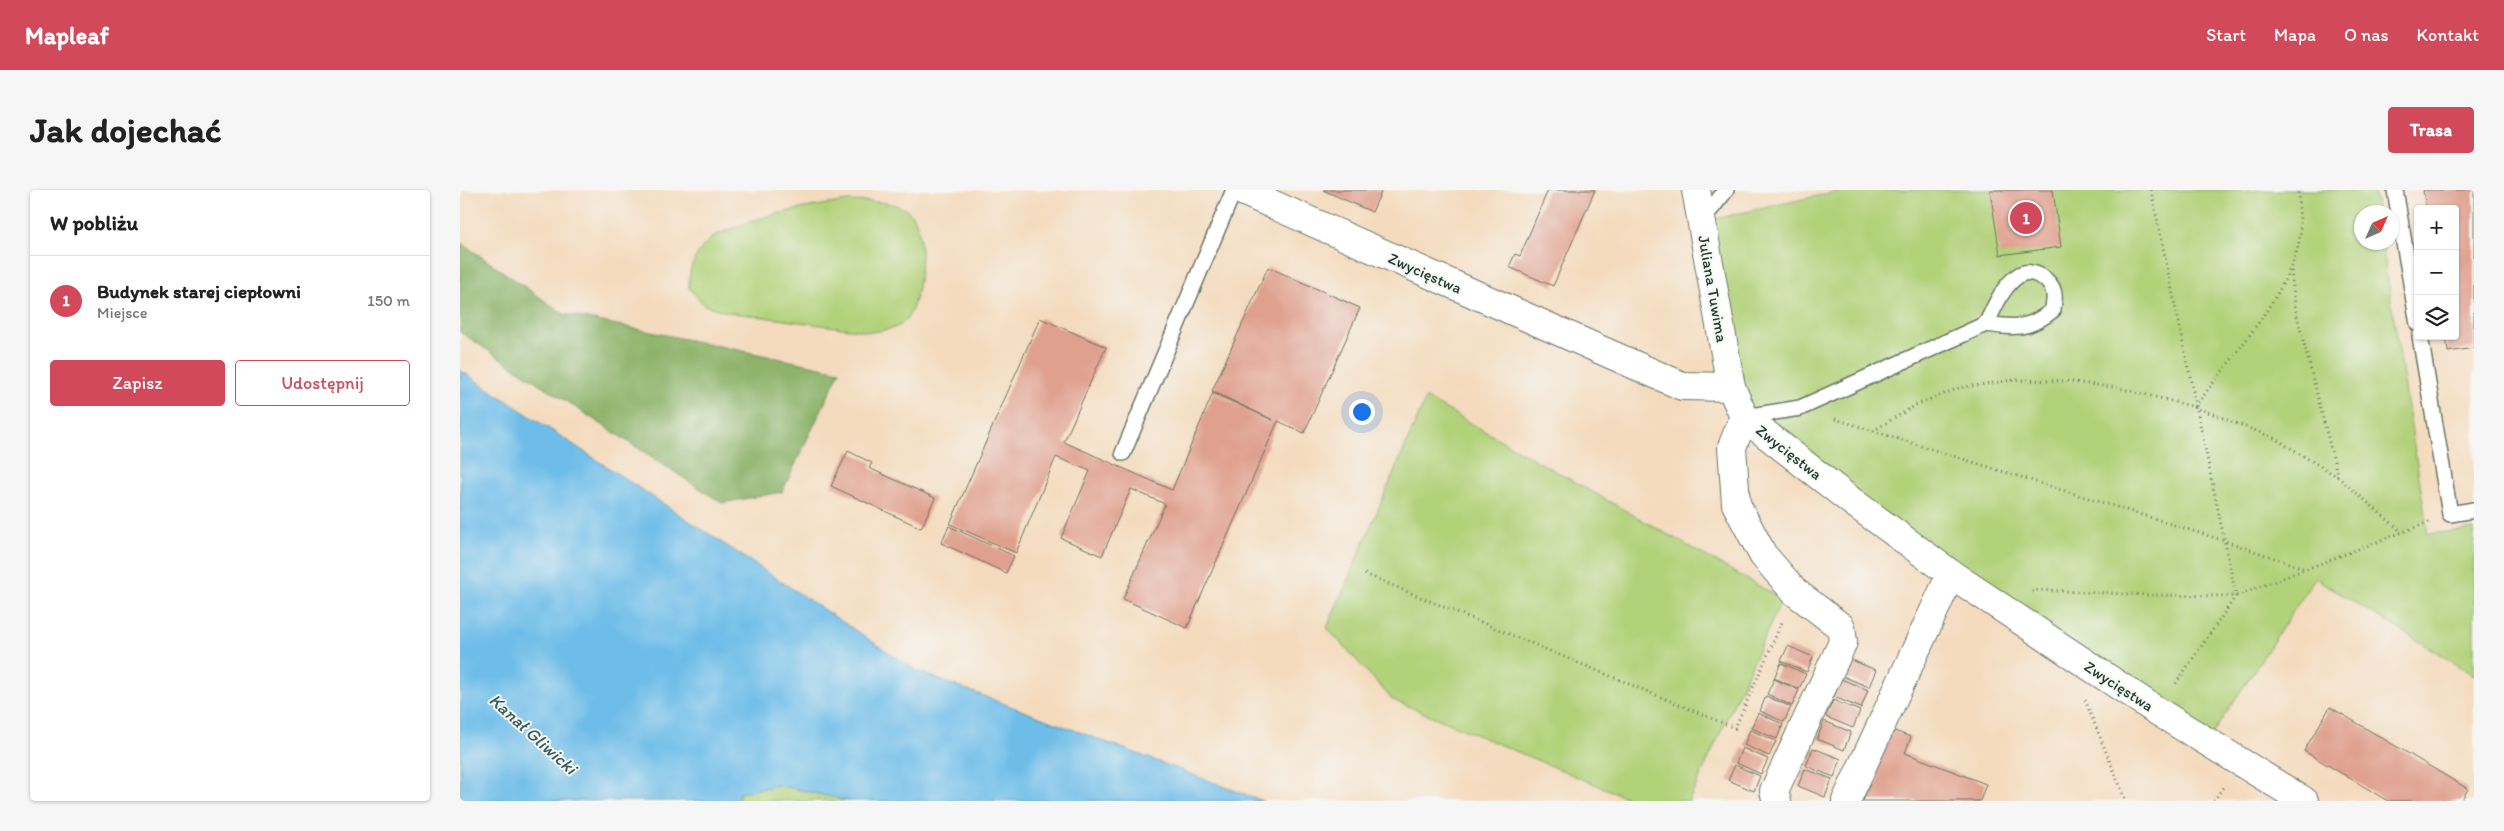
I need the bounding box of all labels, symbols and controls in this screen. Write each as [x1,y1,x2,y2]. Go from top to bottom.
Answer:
text: Mapleaf [25,21,109,50]
text: Start [2206,24,2246,46]
text: Mapa [2274,24,2316,46]
text: O nas [2344,24,2389,46]
text: Kontakt [2417,24,2479,46]
button: Trasa [2388,107,2474,153]
text: Jak dojechać [30,109,222,151]
pin: 1 [2010,199,2042,237]
north arrow [2354,205,2399,250]
map controls [2414,205,2459,340]
button: + [2414,205,2459,250]
text: W pobliżu [50,210,138,235]
street label: Juliana Tuwima [1694,234,1732,345]
street label: Zwycięstwa [1385,248,1465,298]
button: − [2414,250,2459,295]
text: Budynek starej ciepłowni [97,280,301,303]
text: 1 [62,291,70,310]
text: 150 m [367,291,410,310]
button: layers [2414,295,2459,340]
text: Miejsce [97,303,148,322]
button: Zapisz [50,360,225,406]
button: Udostępnij [235,360,410,406]
your location [1349,399,1375,425]
street label: Zwycięstwa [1752,420,1826,484]
street label: Zwycięstwa [2081,657,2157,715]
water label: Kanał Gliwicki [485,689,583,781]

